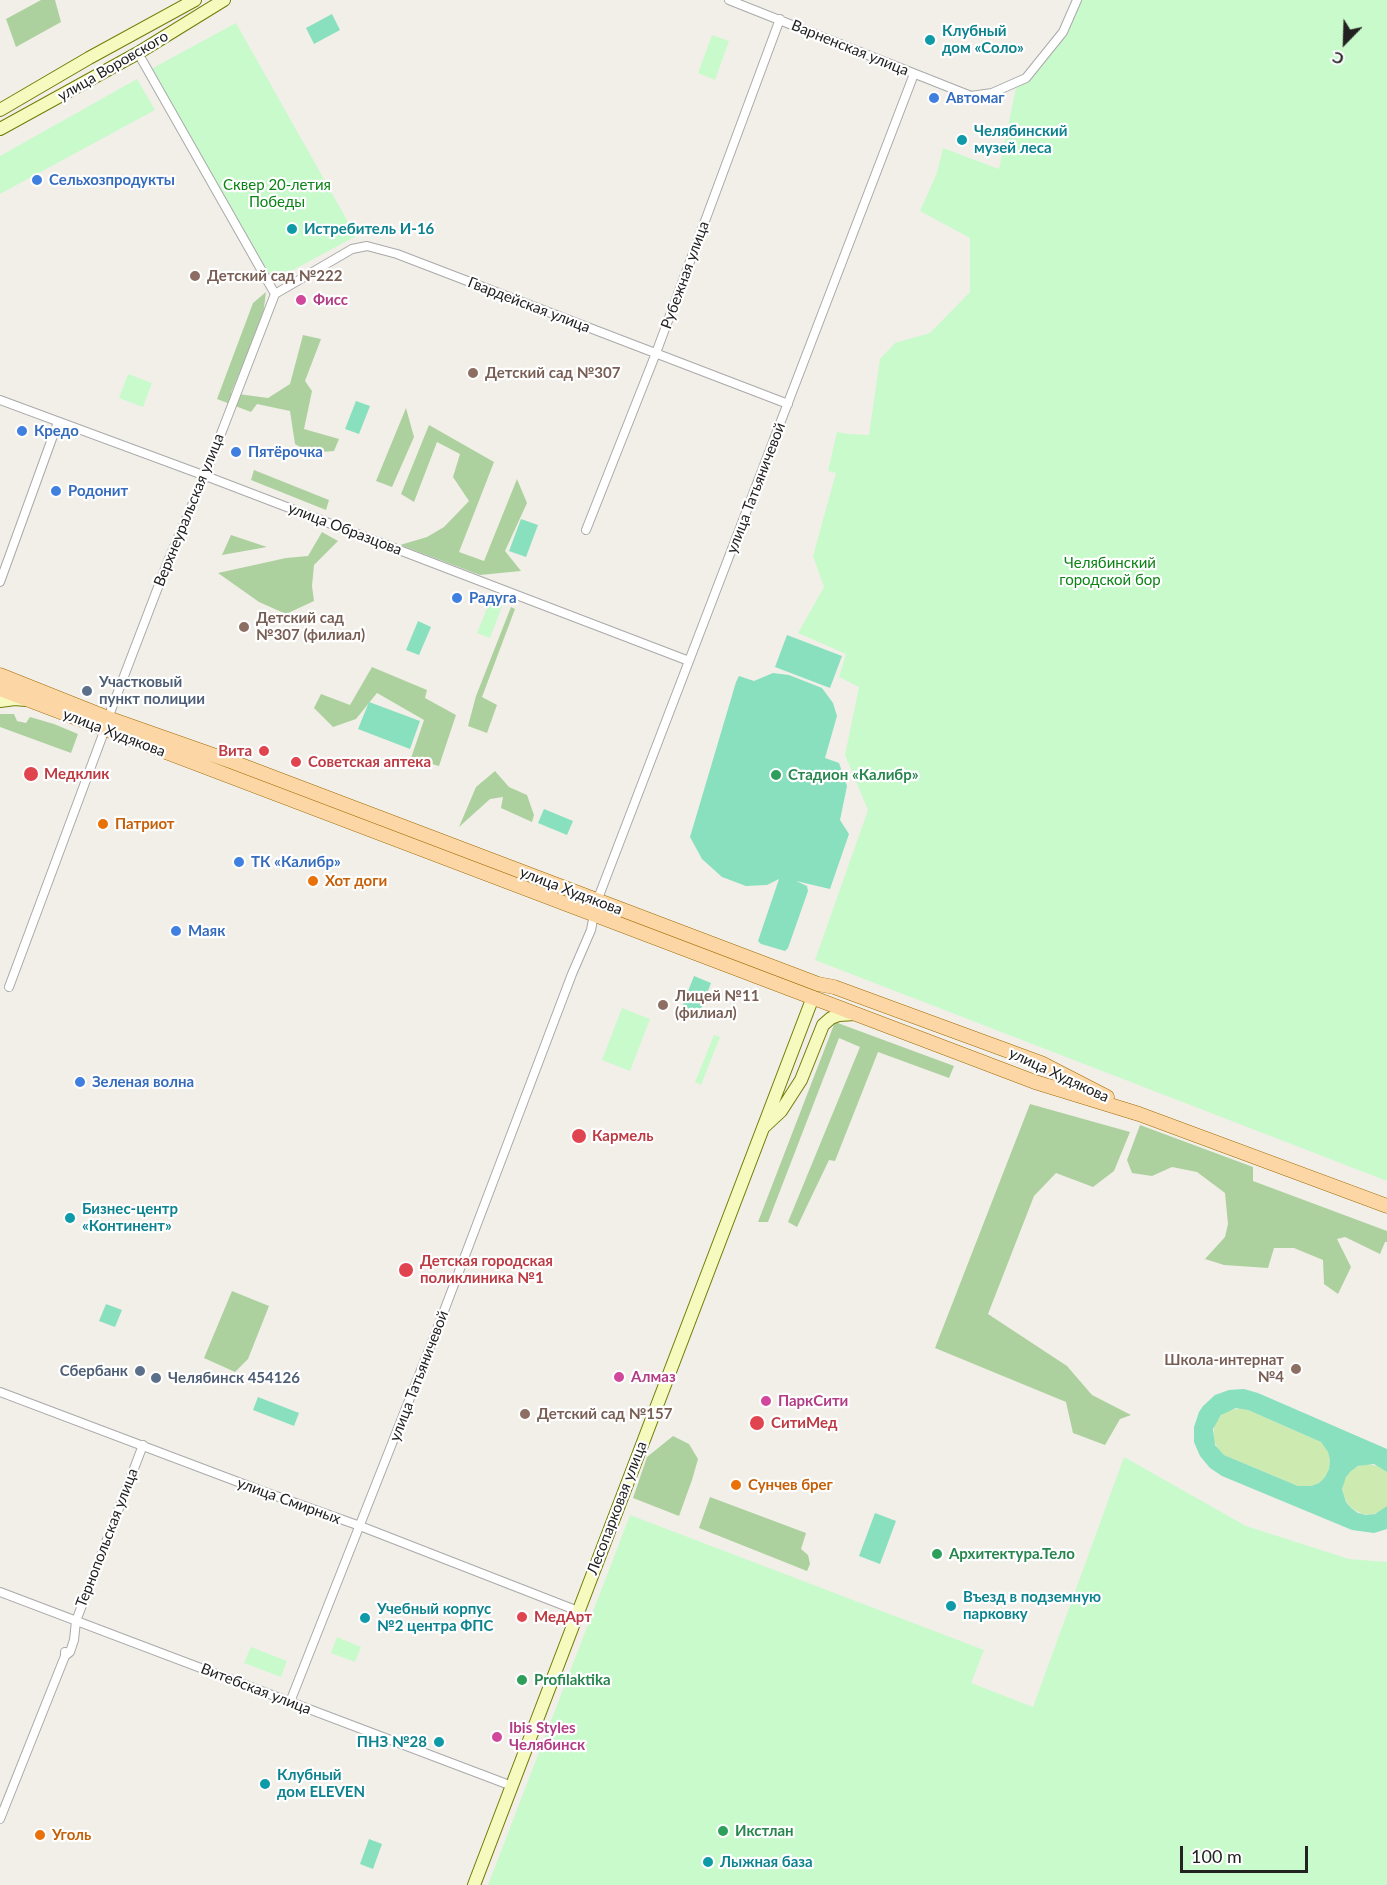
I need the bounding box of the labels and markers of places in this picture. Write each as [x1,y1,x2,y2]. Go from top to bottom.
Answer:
place label: Клубный дом «Соло» [942,22,1024,57]
marker: Клубный дом «Соло» [923,33,937,47]
place label: Автомаг [946,89,1005,107]
marker: Автомаг [927,91,941,105]
place label: Челябинский музей леса [974,122,1068,157]
marker: Челябинский музей леса [955,133,969,147]
place label: Сельхозпродукты [49,171,175,189]
marker: Сельхозпродукты [30,173,44,187]
place label: Истребитель И-16 [304,220,434,238]
marker: Истребитель И-16 [285,222,299,236]
place label: Детский сад №222 [207,267,342,285]
marker: Детский сад №222 [188,269,202,283]
place label: Фисс [313,291,348,309]
marker: Фисс [294,293,308,307]
place label: Детский сад №307 [485,364,620,382]
marker: Детский сад №307 [466,366,480,380]
place label: Кредо [34,422,79,440]
marker: Кредо [15,424,29,438]
place label: Пятёрочка [248,443,323,461]
marker: Пятёрочка [229,445,243,459]
place label: Родонит [68,482,128,500]
marker: Родонит [49,484,63,498]
place label: Радуга [469,589,517,607]
marker: Радуга [450,591,464,605]
place label: Детский сад №307 (филиал) [256,609,365,644]
marker: Детский сад №307 (филиал) [237,620,251,634]
place label: Участковый пункт полиции [99,673,205,708]
marker: Участковый пункт полиции [80,684,94,698]
place label: Вита [218,742,252,760]
marker: Вита [257,744,271,758]
place label: Советская аптека [308,753,431,771]
marker: Советская аптека [289,755,303,769]
marker: Медклик [22,765,40,783]
place label: Медклик [44,765,109,783]
place label: Стадион «Калибр» [788,766,919,784]
marker: Стадион «Калибр» [769,768,783,782]
place label: Патриот [115,815,175,833]
marker: Патриот [96,817,110,831]
place label: ТК «Калибр» [251,853,341,871]
marker: ТК «Калибр» [232,855,246,869]
place label: Хот доги [325,872,387,890]
marker: Хот доги [306,874,320,888]
place label: Маяк [188,922,225,940]
marker: Маяк [169,924,183,938]
place label: Лицей №11 (филиал) [675,987,759,1022]
marker: Лицей №11 (филиал) [656,998,670,1012]
place label: Зеленая волна [92,1073,194,1091]
marker: Зеленая волна [73,1075,87,1089]
marker: Кармель [570,1127,588,1145]
place label: Кармель [592,1127,653,1145]
place label: Бизнес-центр «Континент» [82,1200,178,1235]
marker: Бизнес-центр «Континент» [63,1211,77,1225]
place label: Детская городская поликлиника №1 [420,1252,553,1287]
marker: Детская городская поликлиника №1 [397,1261,415,1279]
place label: Школа-интернат №4 [1164,1351,1284,1386]
place label: Сбербанк [60,1362,128,1380]
marker: Школа-интернат №4 [1289,1362,1303,1376]
marker: Сбербанк [133,1364,147,1378]
place label: Алмаз [631,1368,676,1386]
place label: Челябинск 454126 [168,1369,300,1387]
marker: Алмаз [612,1370,626,1384]
marker: Челябинск 454126 [149,1371,163,1385]
place label: ПаркСити [778,1392,848,1410]
marker: ПаркСити [759,1394,773,1408]
place label: Детский сад №157 [537,1405,672,1423]
marker: Детский сад №157 [518,1407,532,1421]
marker: СитиМед [748,1414,766,1432]
place label: СитиМед [771,1414,838,1432]
place label: Сунчев брег [748,1476,833,1494]
marker: Сунчев брег [729,1478,743,1492]
place label: Архитектура.Тело [949,1545,1075,1563]
marker: Архитектура.Тело [930,1547,944,1561]
place label: Въезд в подземную парковку [963,1588,1101,1623]
marker: Въезд в подземную парковку [944,1599,958,1613]
place label: Учебный корпус №2 центра ФПС [377,1600,493,1635]
place label: МедАрт [534,1608,592,1626]
marker: МедАрт [515,1610,529,1624]
marker: Учебный корпус №2 центра ФПС [358,1611,372,1625]
place label: Profilaktika [534,1671,611,1689]
marker: Profilaktika [515,1673,529,1687]
place label: Ibis Styles Челябинск [509,1719,585,1754]
marker: Ibis Styles Челябинск [490,1730,504,1744]
place label: ПНЗ №28 [357,1733,427,1751]
marker: ПНЗ №28 [432,1735,446,1749]
place label: Клубный дом ELEVEN [277,1766,365,1801]
marker: Клубный дом ELEVEN [258,1777,272,1791]
place label: Икстлан [735,1822,794,1840]
marker: Икстлан [716,1824,730,1838]
place label: Уголь [52,1826,91,1844]
marker: Уголь [33,1828,47,1842]
place label: Лыжная база [720,1853,813,1871]
marker: Лыжная база [701,1855,715,1869]

